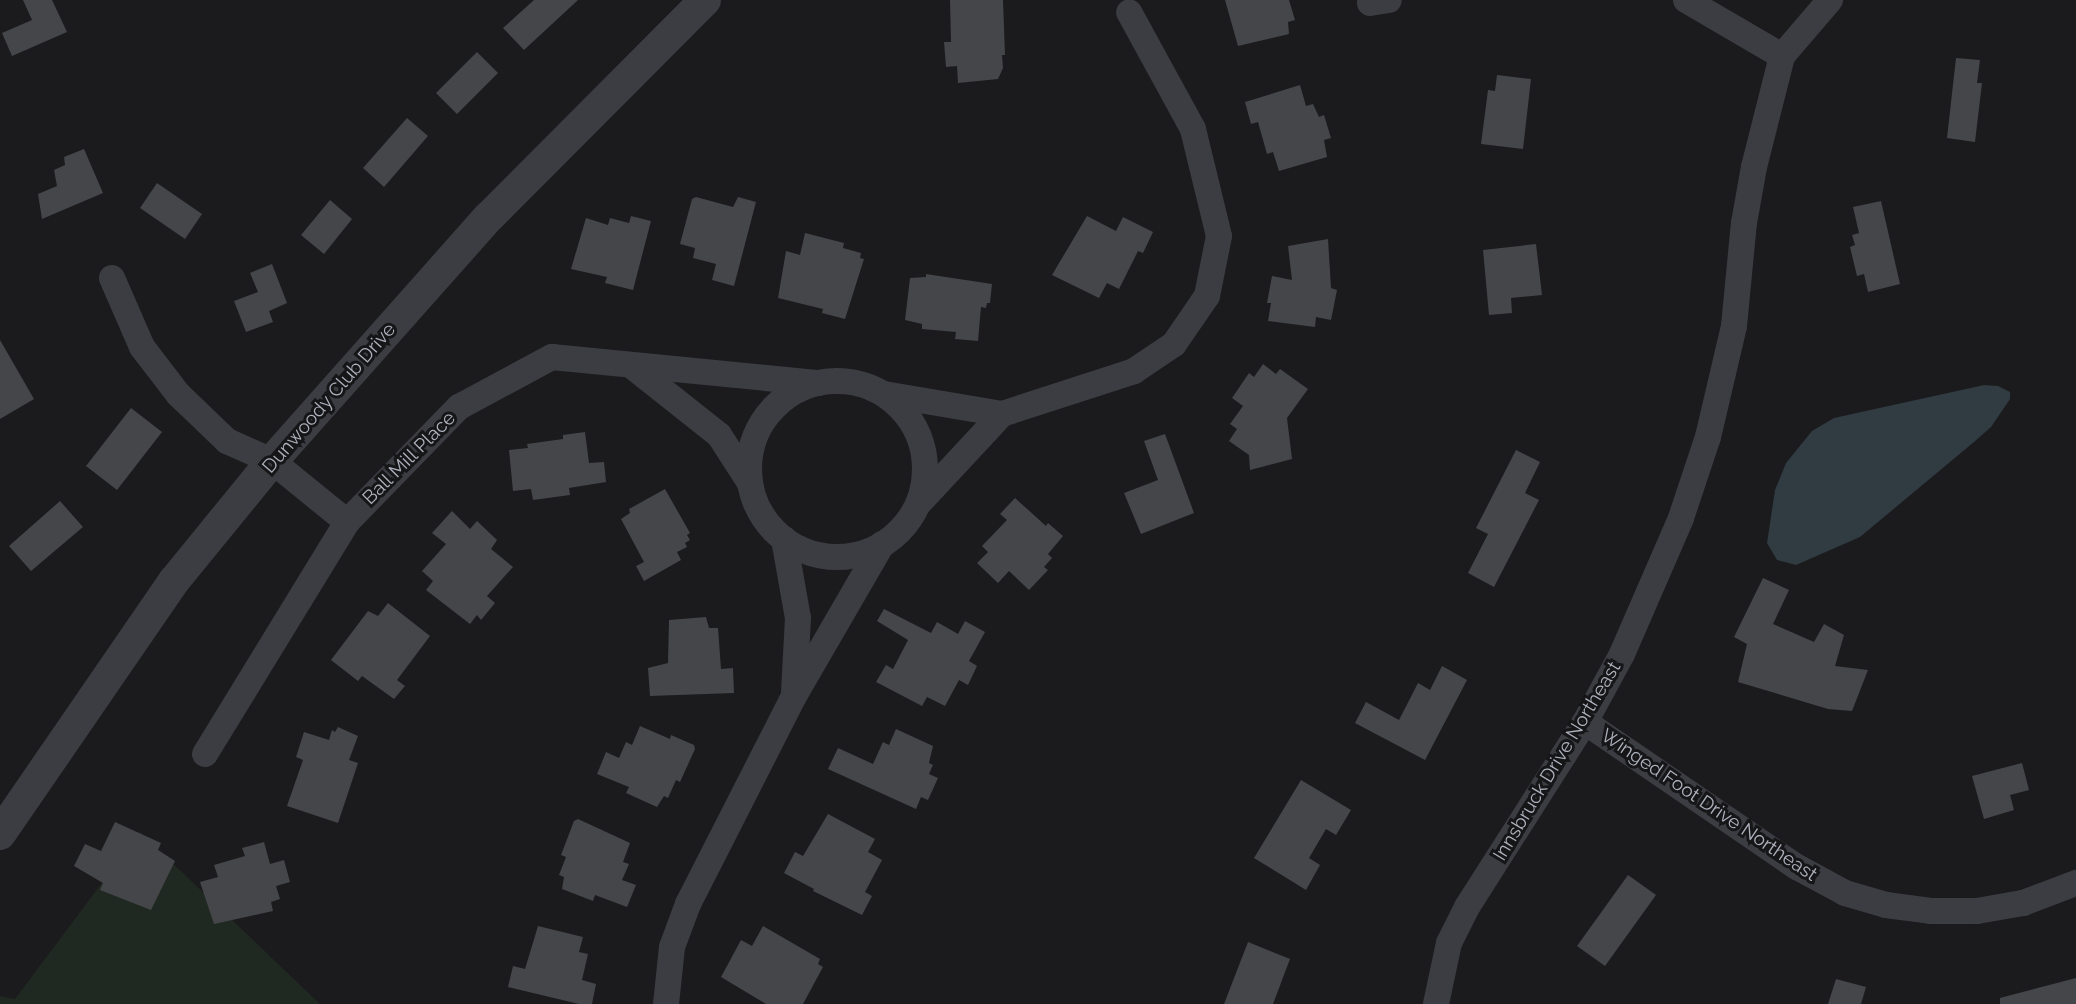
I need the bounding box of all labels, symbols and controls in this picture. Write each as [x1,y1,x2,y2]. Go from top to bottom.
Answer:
street label: Dunwoody Club Drive [257,318,401,478]
street label: Ball Mill Place [357,406,461,510]
street label: Innsbruck Drive Northeast [1488,657,1626,865]
street label: Winged Foot Drive Northeast [1596,724,1822,886]

